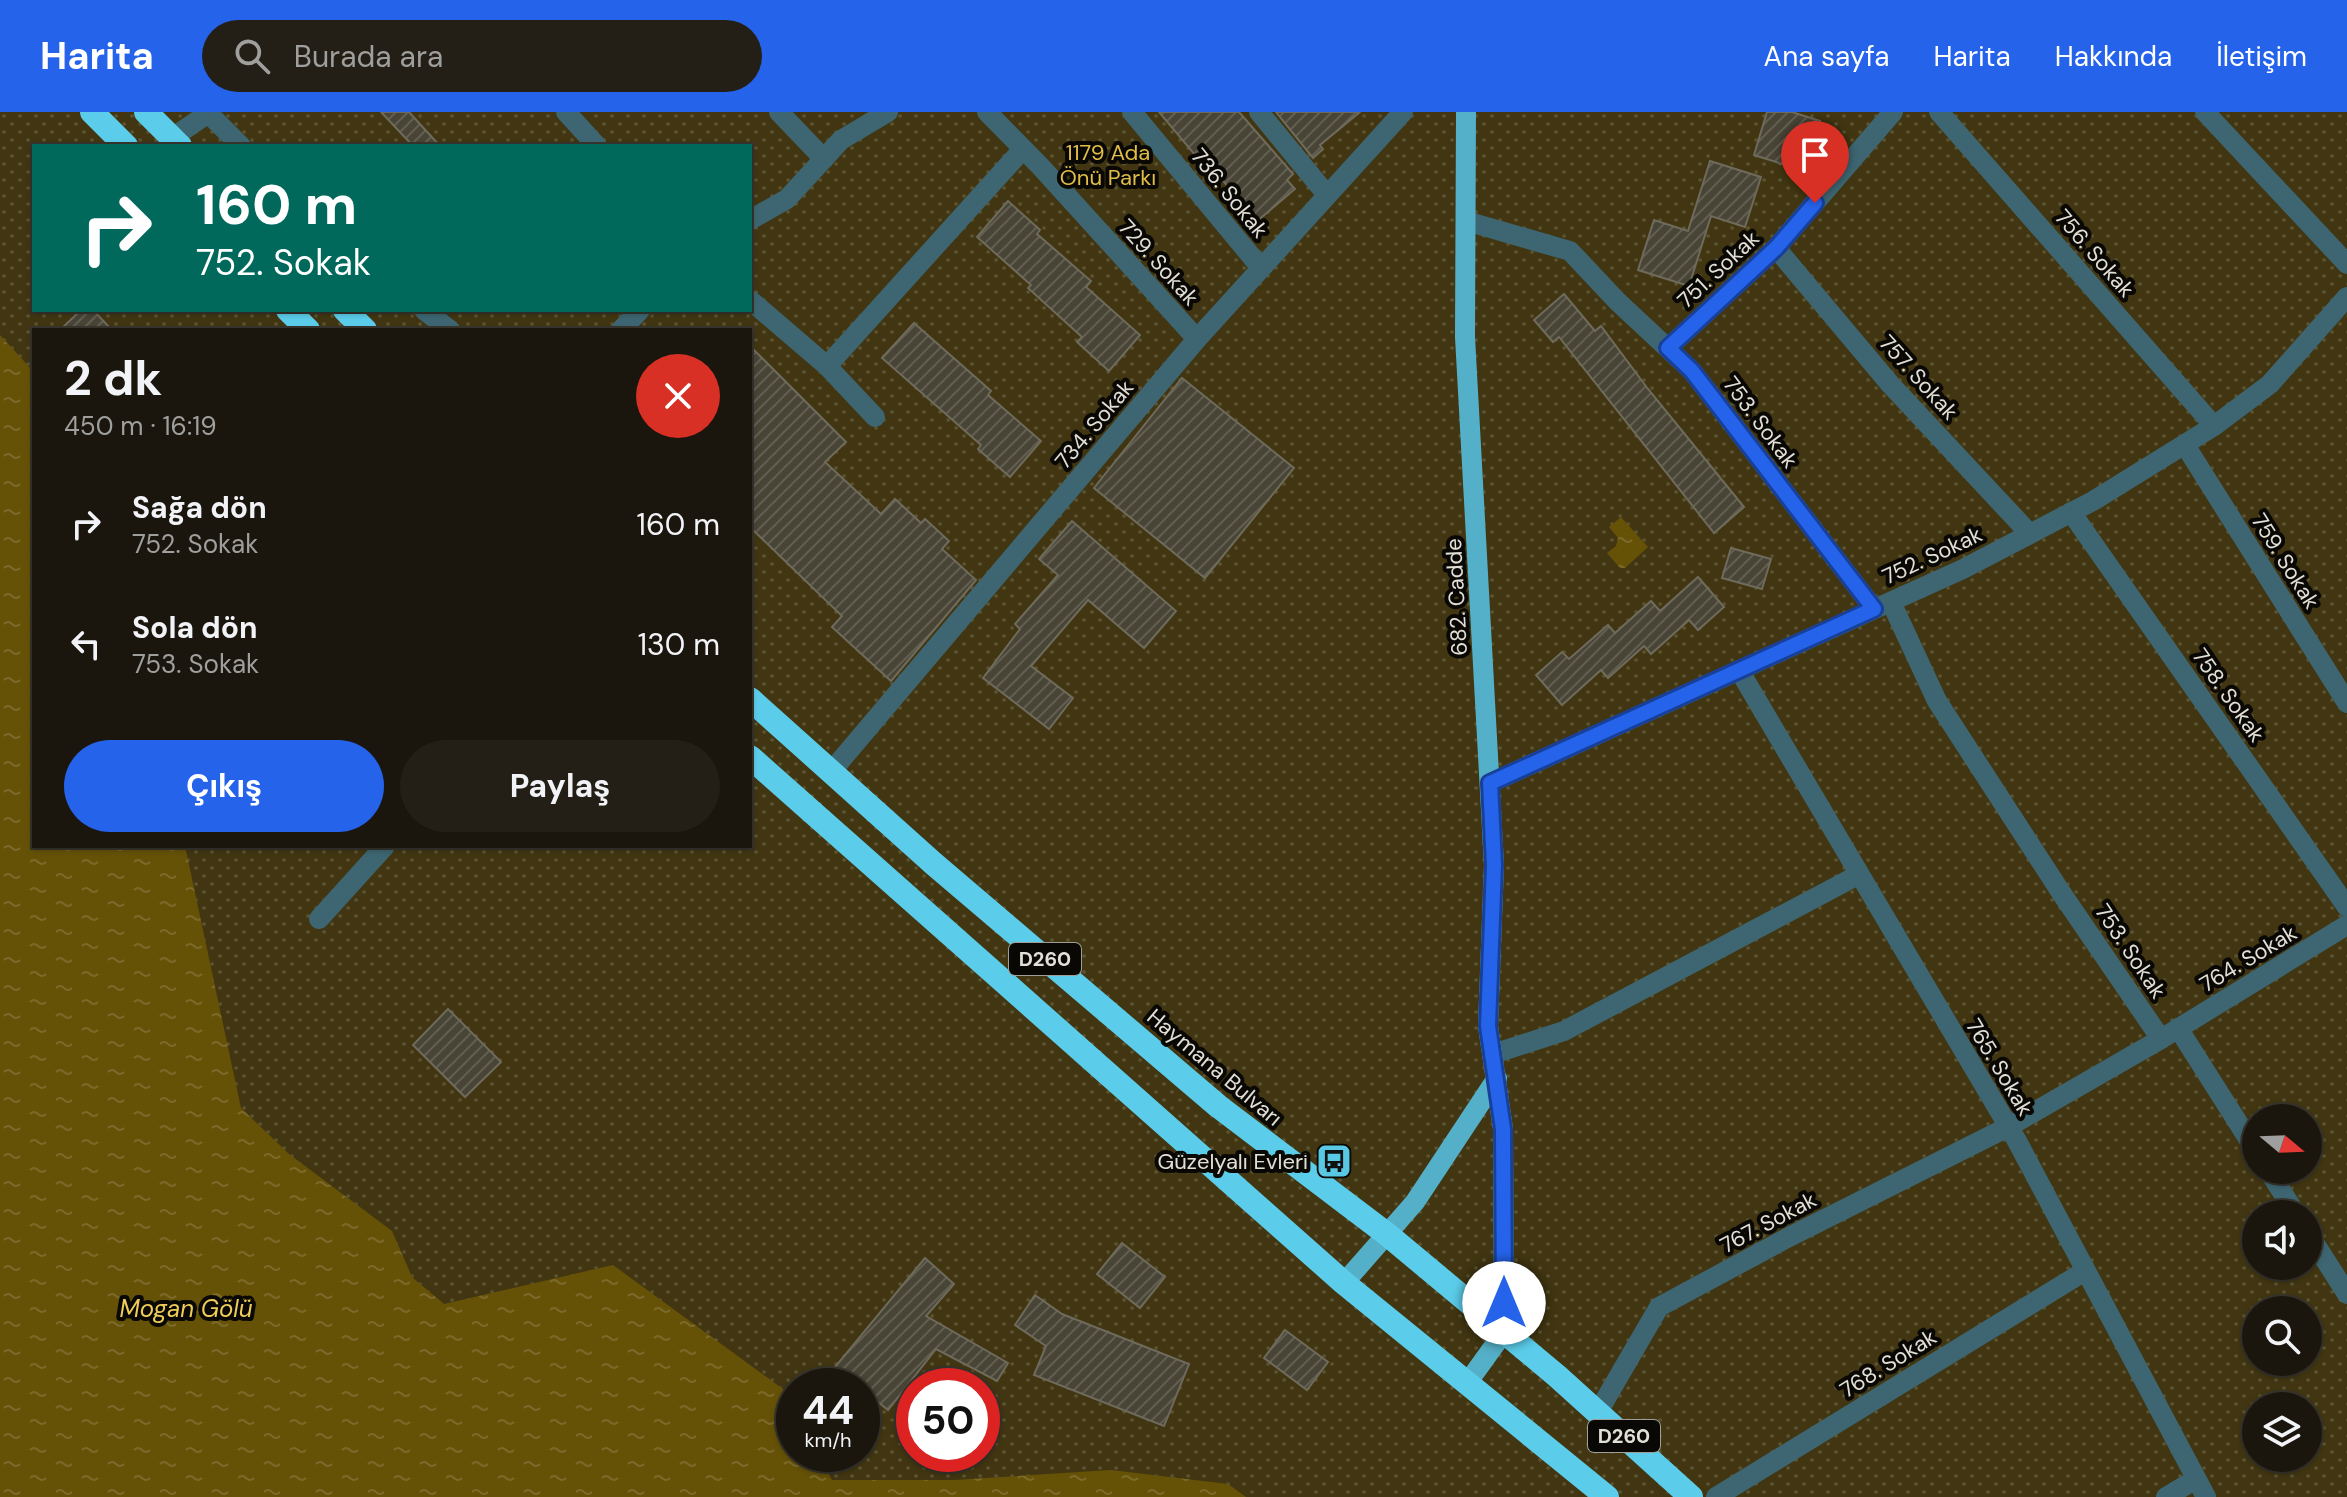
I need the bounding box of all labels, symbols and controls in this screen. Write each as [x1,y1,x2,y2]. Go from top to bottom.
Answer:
search box [202,20,762,92]
text: Harita [40,31,154,81]
icon: search [230,34,274,78]
text: Burada ara [294,37,443,76]
text: Ana sayfa [1764,38,1890,75]
text: Harita [1934,38,2011,75]
text: Hakkında [2055,38,2172,75]
text: İletişim [2216,38,2307,75]
pin [1781,121,1849,203]
icon: arrive [1793,133,1837,177]
park label: 1179 Ada Önü Parkı [1060,138,1156,192]
street label: 736. Sokak [1185,143,1275,244]
text: 160 m [196,168,357,241]
icon: right [64,176,168,280]
street label: 756. Sokak [2048,203,2141,303]
street label: 729. Sokak [1112,213,1205,312]
street label: 751. Sokak [1671,224,1765,315]
text: 752. Sokak [196,239,371,286]
street label: 757. Sokak [1873,329,1964,426]
text: 2 dk [64,347,162,410]
button: close [636,354,720,438]
street label: 753. Sokak [1717,371,1805,474]
street label: 734. Sokak [1049,374,1140,475]
text: 450 m · 16:19 [64,409,217,443]
text: Sağa dön [132,488,267,527]
icon: right [64,502,108,546]
text: 160 m [637,505,720,544]
street label: 759. Sokak [2245,508,2326,614]
street label: 752. Sokak [1878,520,1987,591]
text: 752. Sokak [132,527,258,561]
street label: 682. Cadde [1439,538,1474,656]
text: Sola dön [132,608,258,647]
icon: left [64,622,108,666]
text: 130 m [638,625,720,664]
street label: 758. Sokak [2186,643,2271,748]
text: 753. Sokak [132,647,259,681]
button: Çıkış [64,740,384,832]
button: Paylaş [400,740,720,832]
street label: 753. Sokak [2088,899,2173,1004]
street label: 764. Sokak [2194,918,2302,999]
road number: D260 [1009,943,1081,975]
street label: Haymana Bulvarı [1141,1002,1288,1132]
street label: 765. Sokak [1959,1013,2040,1121]
north arrow [2242,1104,2322,1184]
map controls [2242,1104,2322,1472]
bus stop icon: Güzelyalı Evleri [1315,1142,1353,1180]
place label: Güzelyalı Evleri [1158,1147,1308,1176]
street label: 767. Sokak [1715,1185,1821,1260]
button: sound [2242,1200,2322,1280]
position arrow [1462,1261,1546,1345]
water label: Mogan Gölü [120,1293,253,1324]
button: search [2242,1296,2322,1376]
street label: 768. Sokak [1835,1322,1942,1404]
speed limit sign: 50 [896,1368,1000,1472]
text: 44 [802,1384,854,1436]
button: layers [2242,1392,2322,1472]
road number: D260 [1588,1420,1660,1452]
text: km/h [804,1427,852,1453]

